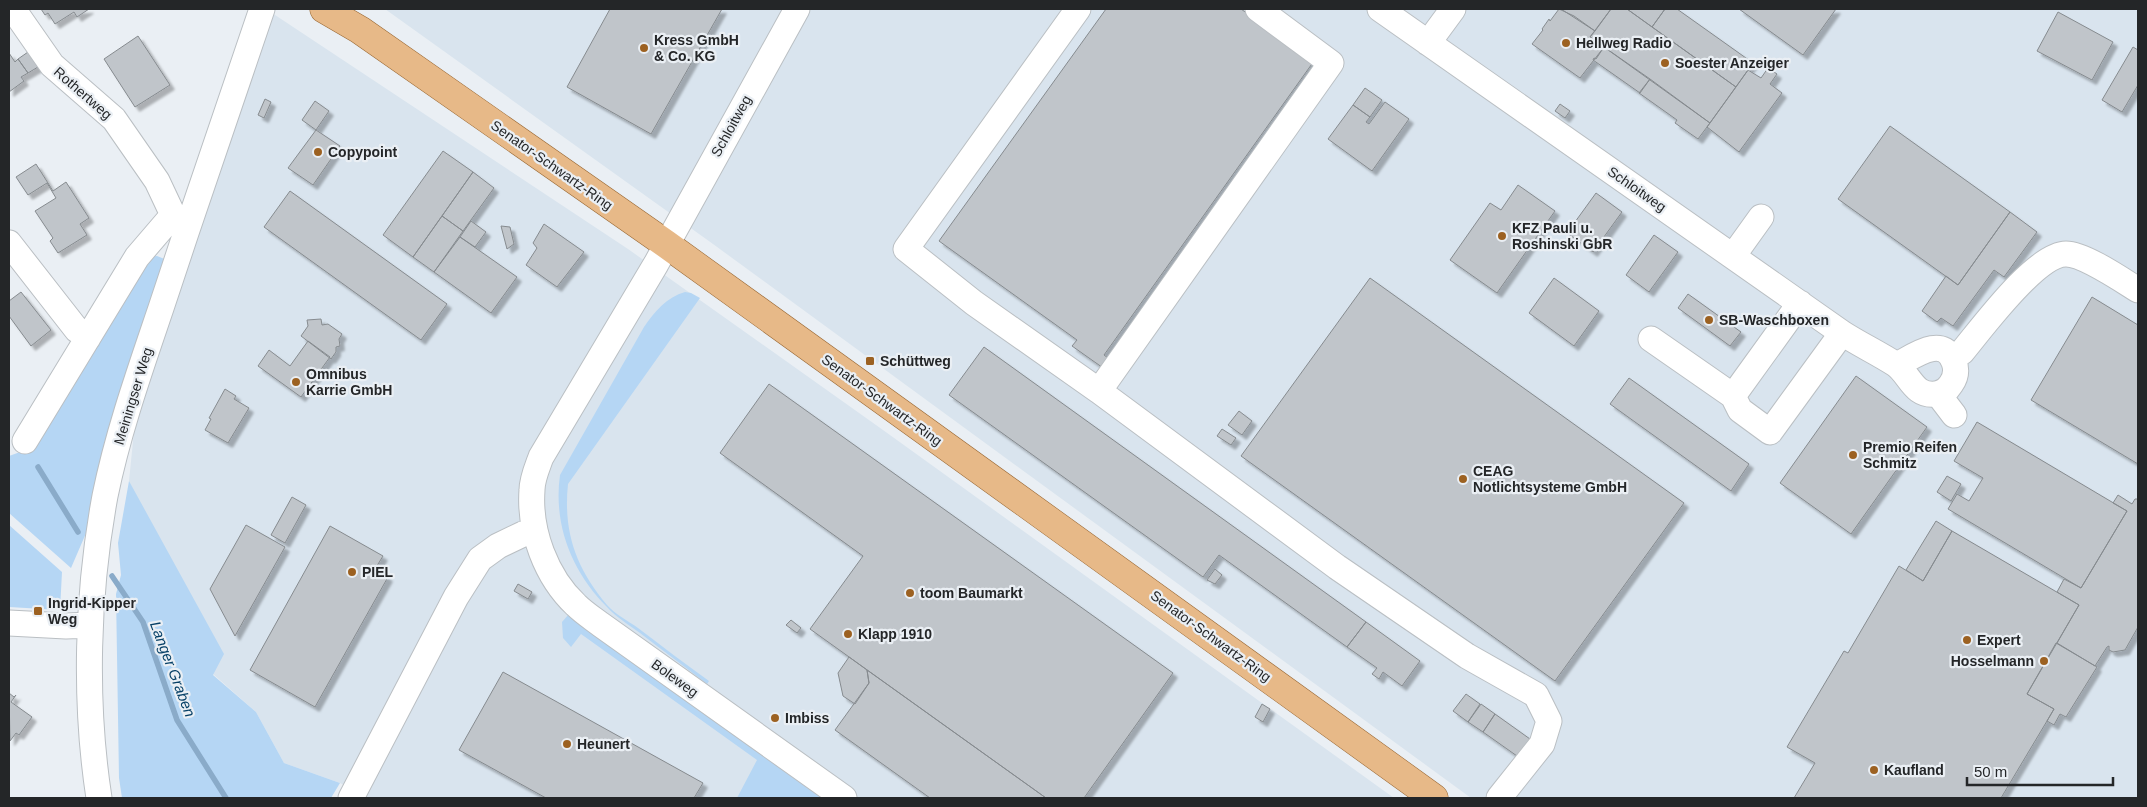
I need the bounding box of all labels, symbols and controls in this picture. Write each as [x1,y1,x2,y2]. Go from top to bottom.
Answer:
place label: Kress GmbH & Co. KG [654,32,739,64]
place label: Hellweg Radio [1576,35,1672,51]
marker: Hellweg Radio [1560,37,1572,49]
marker: Kress GmbH & Co. KG [638,42,650,54]
place label: Soester Anzeiger [1675,55,1789,71]
marker: Soester Anzeiger [1659,57,1671,69]
street label: Rothertweg [51,63,115,123]
street label: Schloitweg [708,93,754,159]
street label: Senator-Schwartz-Ring [488,117,616,213]
place label: Copypoint [328,144,398,160]
marker: Copypoint [312,146,324,158]
street label: Schloitweg [1605,163,1669,215]
place label: KFZ Pauli u. Roshinski GbR [1512,220,1612,252]
marker: KFZ Pauli u. Roshinski GbR [1496,230,1508,242]
place label: SB-Waschboxen [1719,312,1829,328]
marker: SB-Waschboxen [1703,314,1715,326]
street label: Meiningser Weg [111,345,155,447]
street label: Senator-Schwartz-Ring [819,351,945,449]
place label: Schüttweg [880,353,951,369]
marker: Schüttweg [864,355,876,367]
place label: Omnibus Karrie GmbH [306,366,392,398]
marker: Omnibus Karrie GmbH [290,376,302,388]
place label: Premio Reifen Schmitz [1863,439,1957,471]
marker: Premio Reifen Schmitz [1847,449,1859,461]
place label: CEAG Notlichtsysteme GmbH [1473,463,1627,495]
marker: CEAG Notlichtsysteme GmbH [1457,473,1469,485]
place label: PIEL [362,564,394,580]
marker: PIEL [346,566,358,578]
place label: toom Baumarkt [920,585,1023,601]
marker: toom Baumarkt [904,587,916,599]
street label: Senator-Schwartz-Ring [1148,587,1274,685]
place label: Ingrid-Kipper Weg [48,595,136,627]
marker: Ingrid-Kipper Weg [32,605,44,617]
water label: Langer Graben [147,619,199,719]
place label: Klapp 1910 [858,626,932,642]
marker: Klapp 1910 [842,628,854,640]
place label: Expert [1977,632,2021,648]
marker: Expert [1961,634,1973,646]
place label: Hosselmann [1951,653,2034,669]
marker: Hosselmann [2038,655,2050,667]
street label: Boleweg [649,656,701,700]
place label: Imbiss [785,710,830,726]
marker: Imbiss [769,712,781,724]
place label: Heunert [577,736,630,752]
marker: Heunert [561,738,573,750]
scale bar [1967,754,2113,786]
place label: Kaufland [1884,762,1944,778]
text: 50 m [1974,763,2007,780]
marker: Kaufland [1868,764,1880,776]

